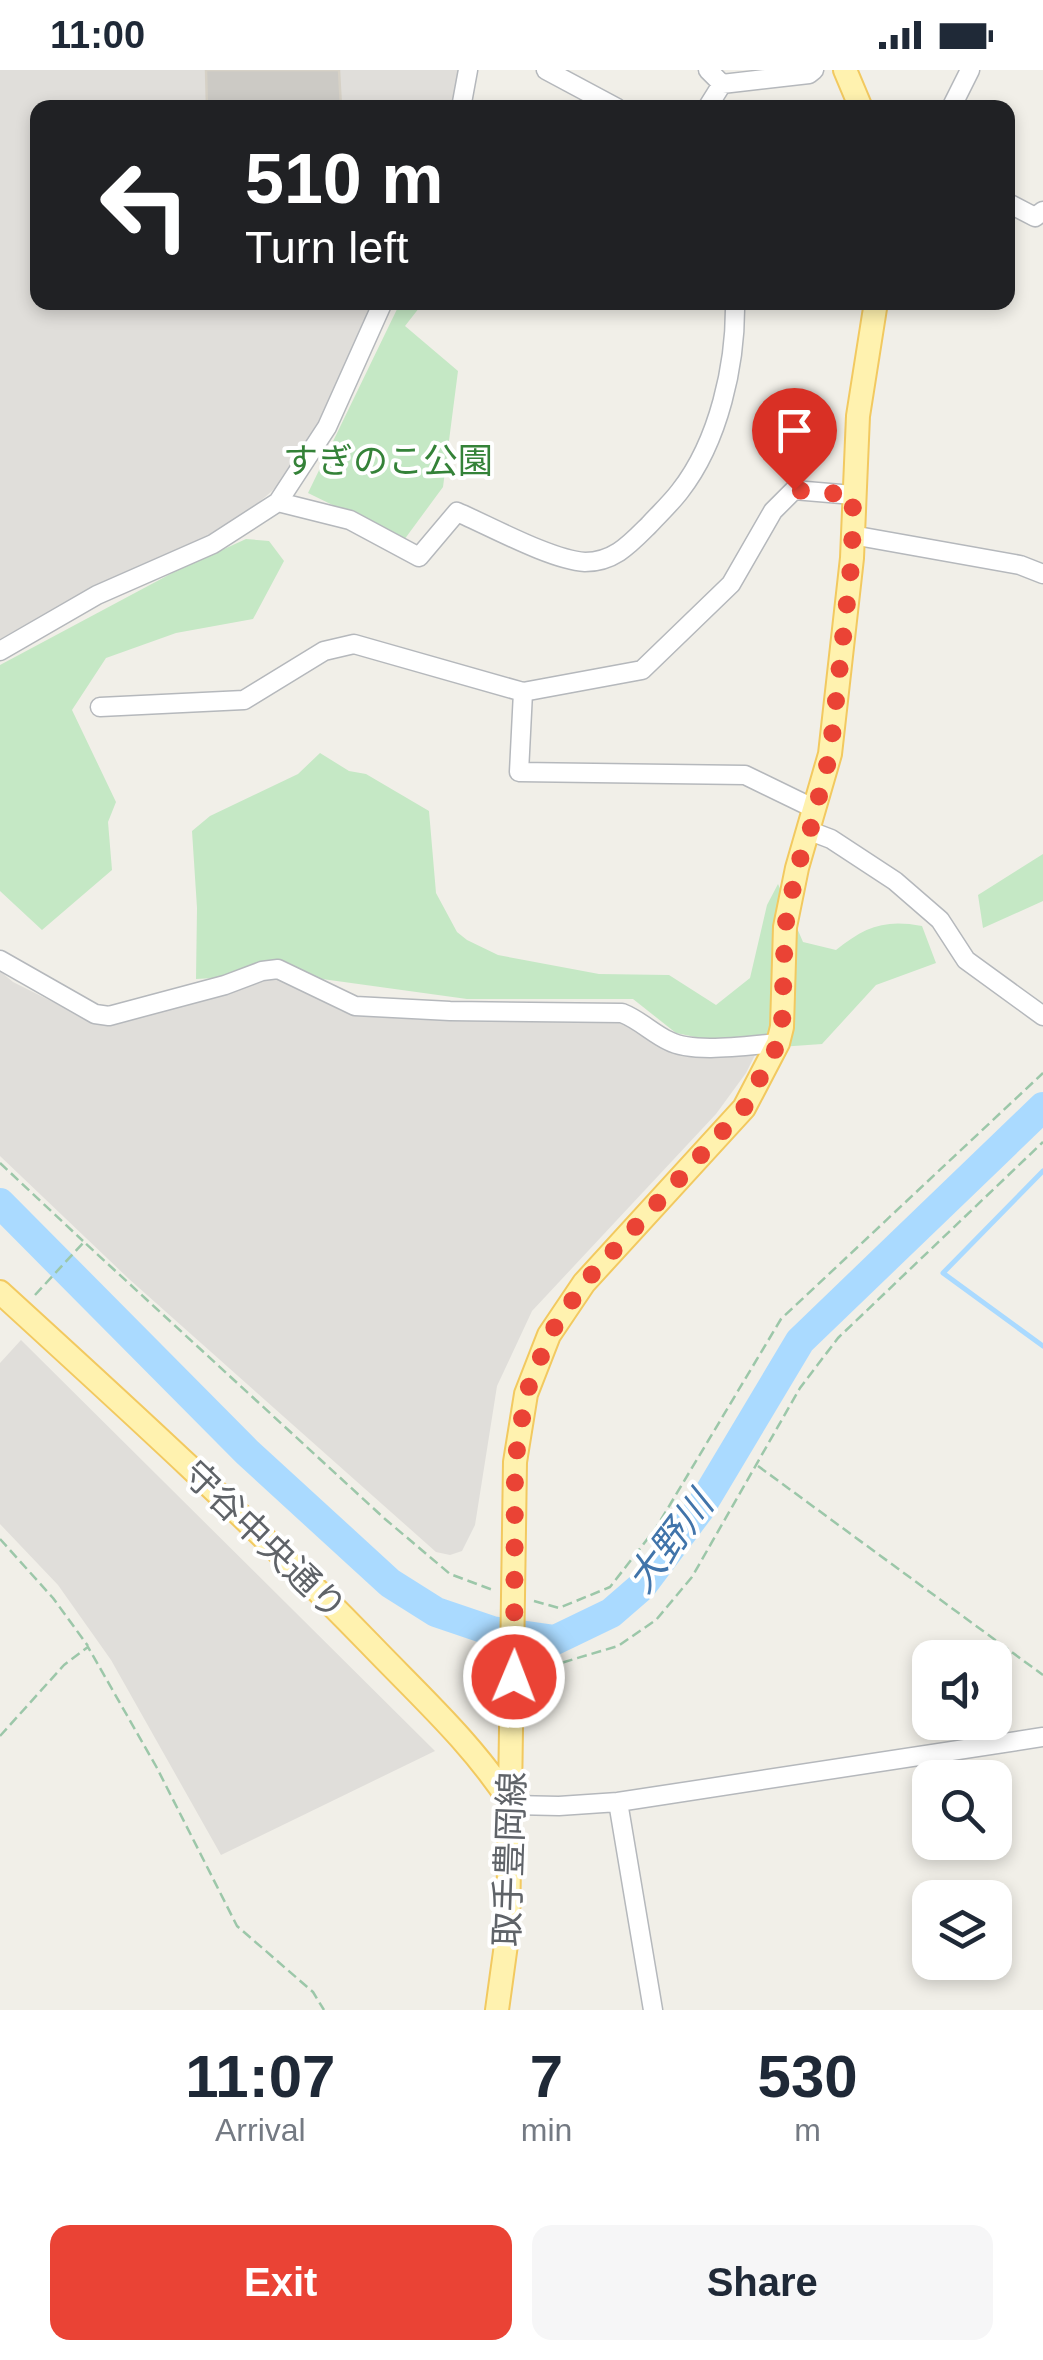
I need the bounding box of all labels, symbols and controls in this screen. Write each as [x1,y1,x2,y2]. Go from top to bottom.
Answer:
text: 11:00 [50,14,145,56]
icon: left [80,140,210,270]
text: 510 m [245,140,443,218]
text: Turn left [245,222,408,273]
pin [752,388,837,491]
icon: arrive [767,403,822,458]
park label: すぎのこ公園 [283,441,493,480]
street label: 守谷中央通り [176,1453,354,1627]
water label: 大野川 [619,1481,723,1600]
position arrow [462,1625,566,1729]
map controls [912,1640,1012,1980]
button: sound [912,1640,1012,1740]
button: search [912,1760,1012,1860]
street label: 取手豊岡線 [486,1771,532,1947]
button: layers [912,1880,1012,1980]
text: 11:07 [185,2043,335,2110]
text: 7 [530,2043,563,2110]
text: 530 [758,2043,858,2110]
text: Arrival [215,2112,306,2148]
text: min [521,2112,572,2148]
text: m [794,2112,821,2148]
button: Exit [50,2225,512,2340]
button: Share [532,2225,993,2340]

